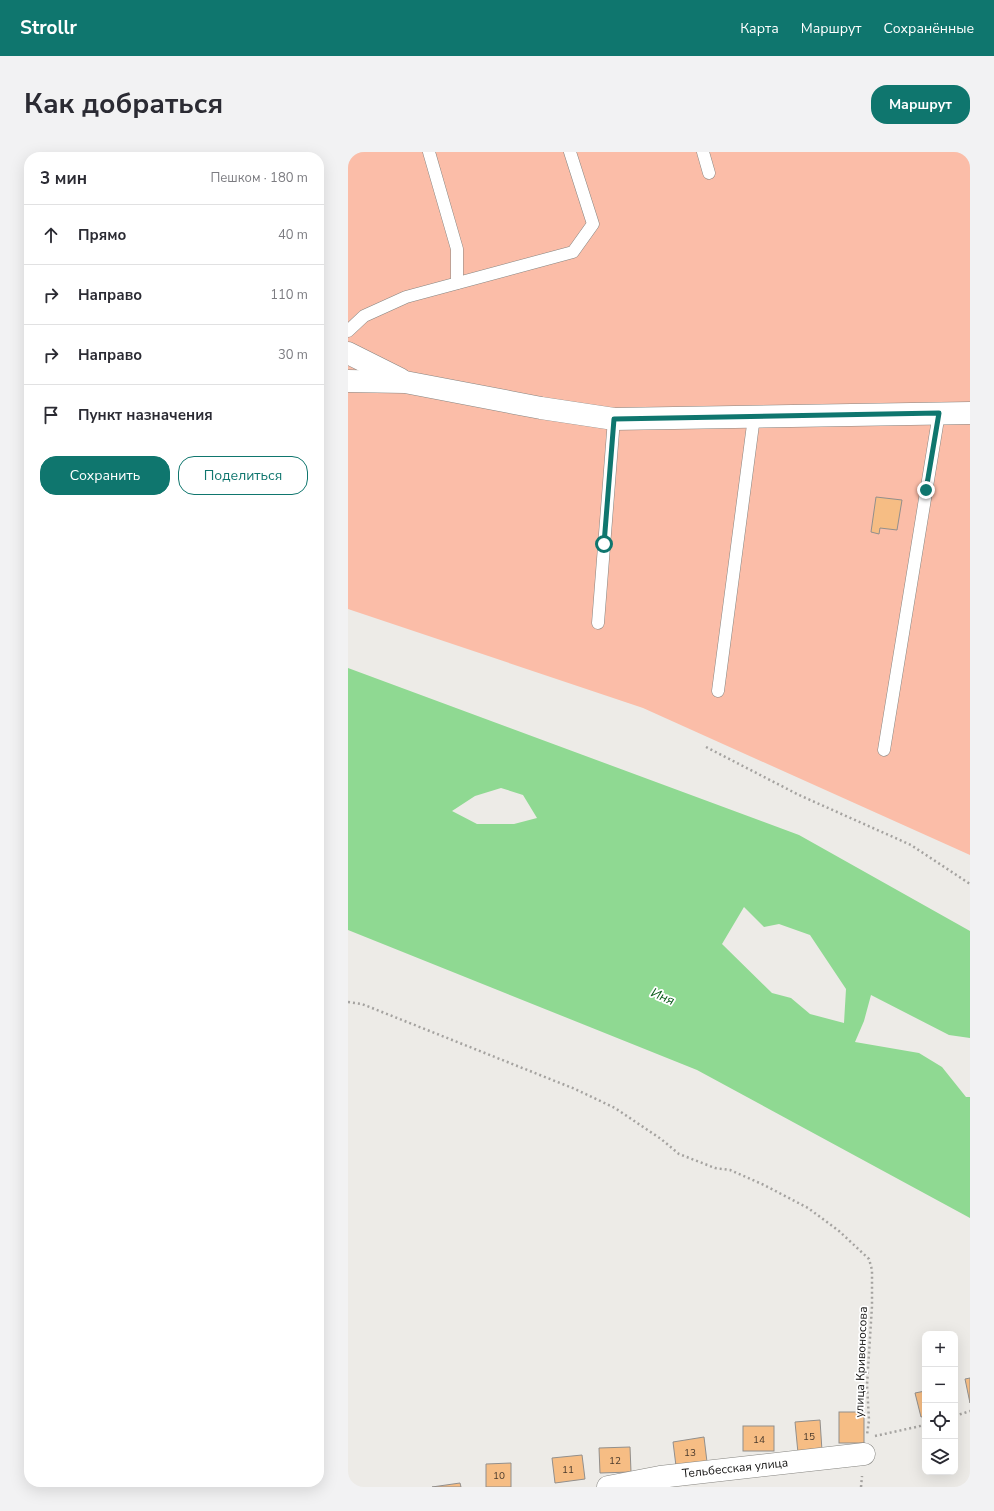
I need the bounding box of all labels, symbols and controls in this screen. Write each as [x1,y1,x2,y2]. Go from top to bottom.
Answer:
text: Strollr [20,15,77,41]
text: Карта [740,19,779,38]
text: Маршрут [801,19,862,38]
text: Сохранённые [884,19,974,38]
text: Как добраться [24,85,223,123]
button: Маршрут [871,85,970,124]
text: 3 мин [40,167,87,190]
text: Пешком · 180 m [210,169,308,187]
icon: ahead [40,224,62,246]
text: Прямо [78,225,126,245]
text: 40 m [278,226,308,244]
icon: right [40,284,62,306]
text: Направо [78,285,142,305]
text: 110 m [270,286,308,304]
icon: right [40,344,62,366]
text: Направо [78,345,142,365]
text: 30 m [278,346,308,364]
icon: arrive [40,404,62,426]
text: Пункт назначения [78,405,213,425]
button: Сохранить [40,456,170,495]
button: Поделиться [178,456,308,495]
route end [917,481,935,499]
route start [595,535,613,553]
water label: Иня [648,984,677,1010]
street label: улица Кривоносова [851,1306,871,1418]
map controls [922,1331,958,1475]
button: + [922,1331,958,1367]
button: − [922,1367,958,1403]
button: locate [922,1403,958,1439]
house number: 15 [803,1430,815,1444]
house number: 14 [753,1433,765,1447]
button: layers [922,1439,958,1475]
house number: 13 [684,1446,696,1460]
house number: 12 [609,1454,621,1468]
street label: Тельбесская улица [681,1454,789,1482]
house number: 11 [562,1463,574,1477]
house number: 10 [493,1469,505,1483]

